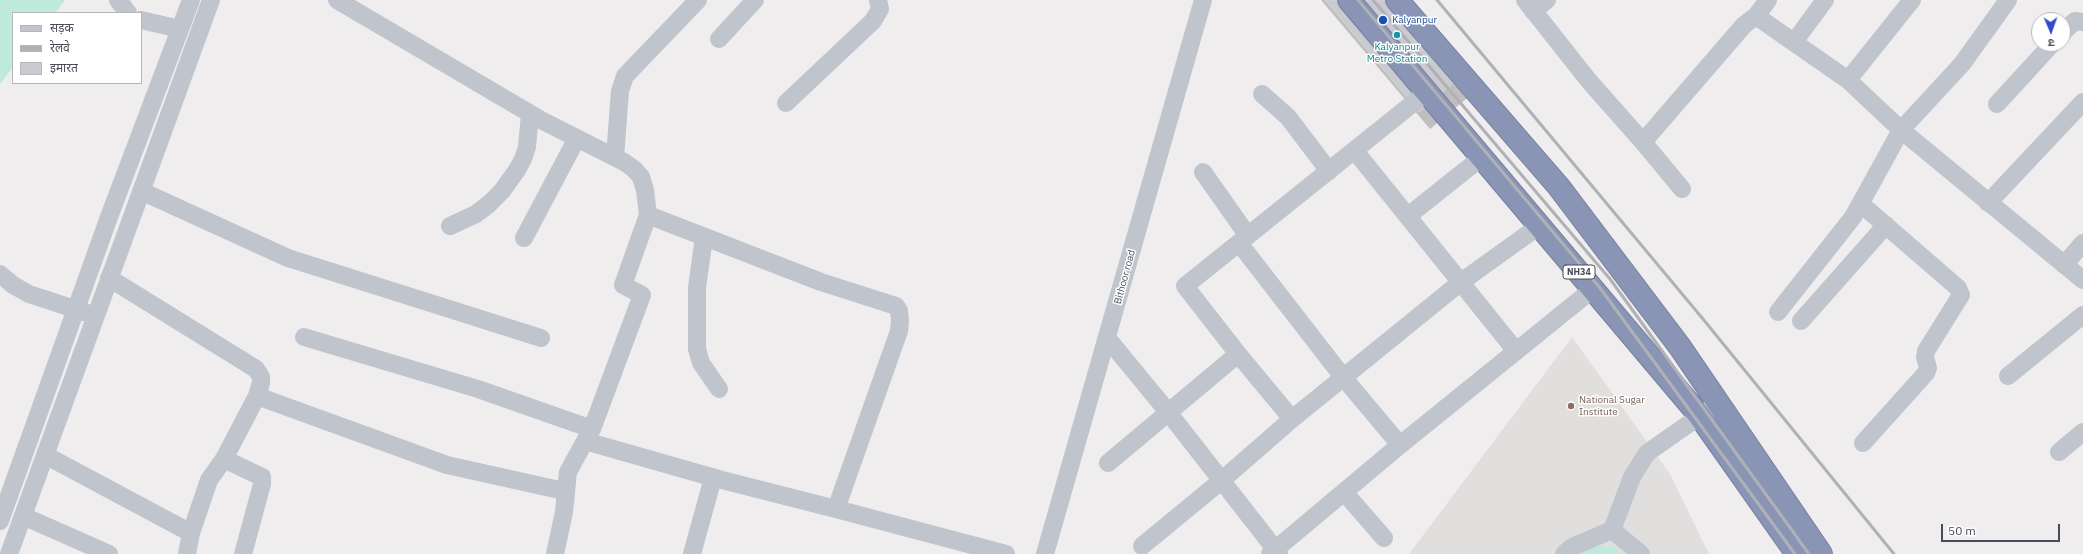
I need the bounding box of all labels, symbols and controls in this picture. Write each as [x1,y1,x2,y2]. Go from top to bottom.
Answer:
legend [12,12,142,84]
north arrow [2031,12,2071,52]
marker: Kalyanpur [1377,14,1389,26]
place label: Kalyanpur [1392,14,1437,26]
text: सड़क [50,20,74,35]
marker: Kalyanpur Metro Station [1392,30,1402,40]
text: उ [2048,36,2055,50]
text: रेलवे [50,40,70,55]
place label: Kalyanpur Metro Station [1367,41,1427,64]
text: इमारत [50,60,78,75]
street label: Bithoor road [1112,248,1138,306]
road number: NH34 [1563,265,1595,279]
place label: National Sugar Institute [1579,394,1645,418]
marker: National Sugar Institute [1566,401,1576,411]
scale bar [1943,516,2062,542]
text: 50 m [1948,523,1976,538]

